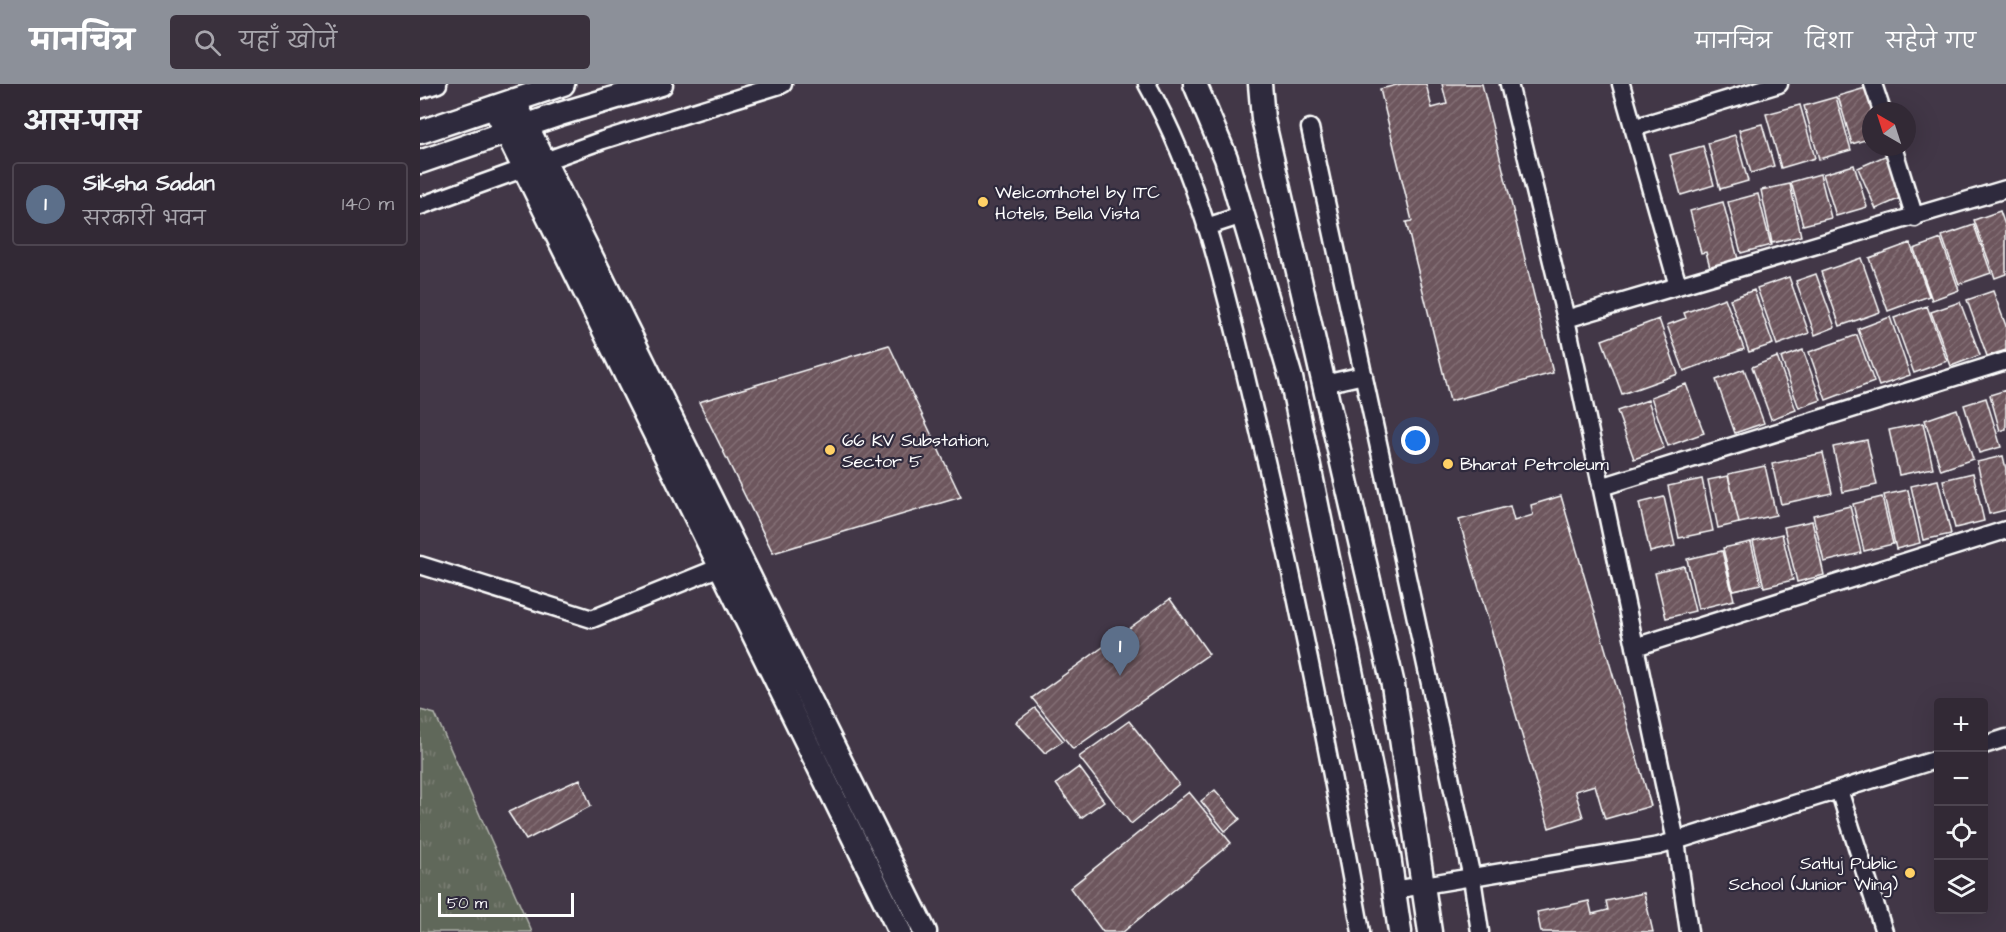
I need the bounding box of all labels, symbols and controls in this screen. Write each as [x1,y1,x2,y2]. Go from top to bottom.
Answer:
search box [170,15,590,69]
text: मानचित्र [30,22,134,61]
icon: search [191,26,224,59]
text: यहाँ खोजें [239,26,337,57]
text: मानचित्र [1695,27,1772,56]
text: दिशा [1805,27,1853,56]
text: सहेजे गए [1886,27,1976,56]
north arrow [1862,102,1916,156]
text: आस-पास [24,104,140,140]
text: Siksha Sadan [83,168,215,199]
place label: Welcomhotel by ITC Hotels, Bella Vista [995,180,1160,226]
text: 1 [44,190,47,218]
text: 140 m [342,190,394,218]
marker: Welcomhotel by ITC Hotels, Bella Vista [976,195,990,209]
text: सरकारी भवन [83,205,205,233]
your location [1401,426,1430,455]
place label: 66 KV Substation, Sector 5 [842,428,990,474]
marker: 66 KV Substation, Sector 5 [823,443,837,457]
place label: Bharat Petroleum [1460,452,1609,477]
marker: Bharat Petroleum [1441,457,1455,471]
pin: 1 [1100,626,1140,676]
map controls [1934,698,1988,914]
button: + [1934,698,1988,752]
button: − [1934,752,1988,806]
button: locate [1934,806,1988,860]
place label: Satluj Public School (Junior Wing) [1729,851,1898,898]
button: layers [1934,860,1988,914]
marker: Satluj Public School (Junior Wing) [1903,866,1917,880]
scale bar [438,890,574,918]
text: 50 m [447,892,487,914]

